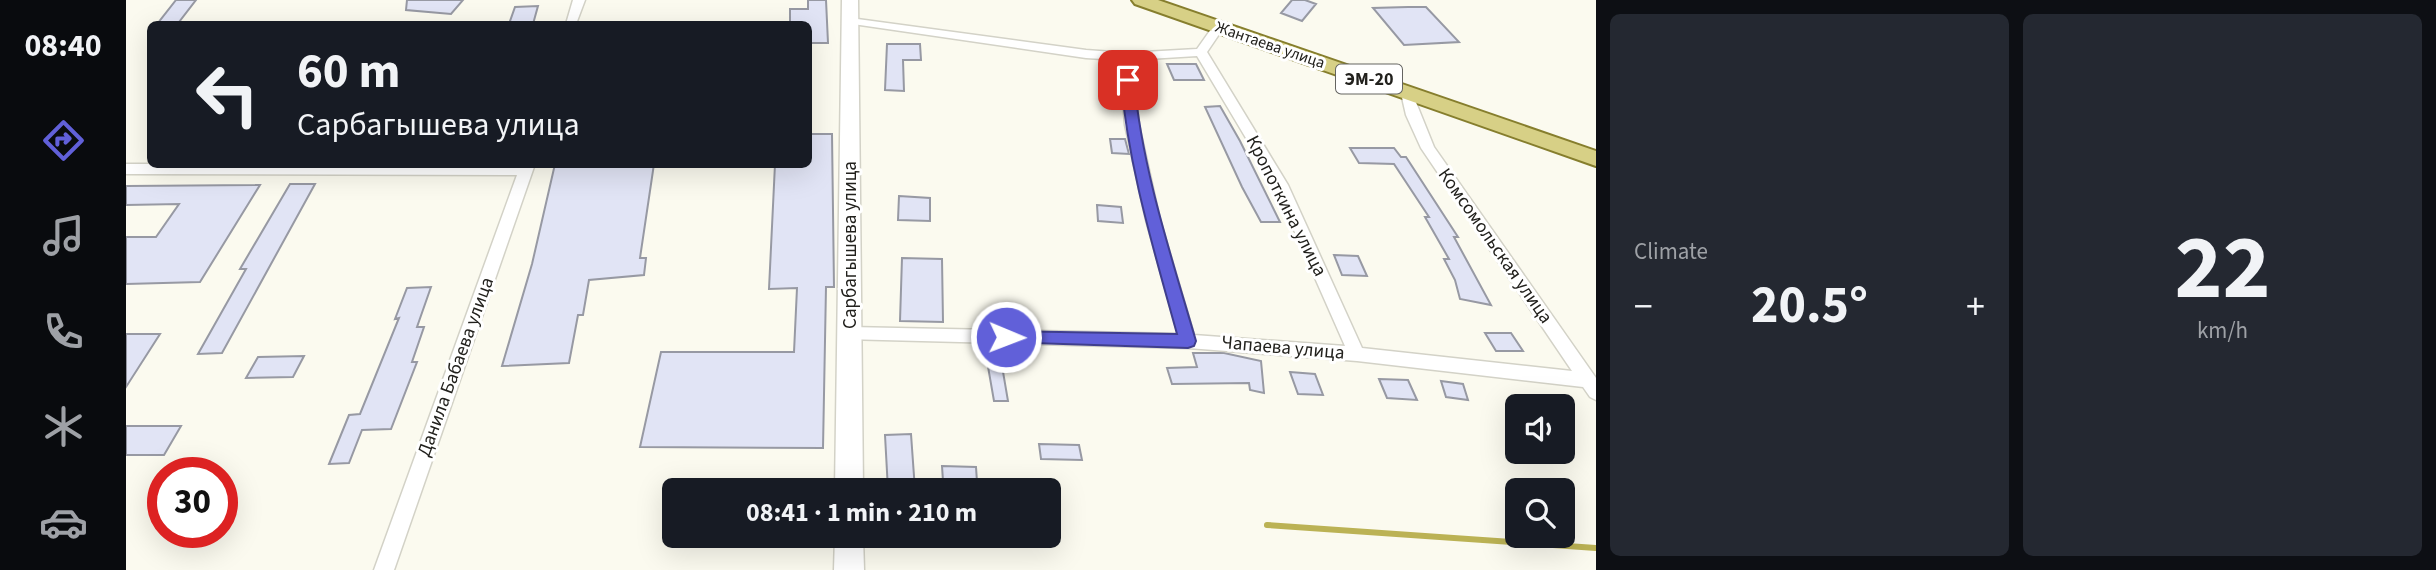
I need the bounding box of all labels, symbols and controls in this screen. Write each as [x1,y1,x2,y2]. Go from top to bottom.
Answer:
street label: Жантаева улица [1212,16,1328,74]
text: 08:40 [24,23,102,69]
text: 60 m [297,37,401,107]
icon: left [182,49,273,140]
pin [1098,50,1158,110]
icon: arrive [1109,61,1147,99]
road number: ЭМ-20 [1336,64,1402,94]
text: Сарбагышева улица [297,102,580,148]
icon: directions [39,116,88,165]
street label: Кропоткина улица [1239,131,1333,281]
street label: Сарбагышева улица [837,161,864,329]
street label: Комсомольская улица [1431,163,1559,329]
text: 22 [2174,204,2271,333]
icon: music [39,211,88,260]
text: Climate [1634,235,1708,268]
text: 20.5° [1751,269,1868,343]
street label: Данила Бабаева улица [411,273,501,461]
text: − [1634,280,1653,334]
text: + [1966,280,1985,334]
position arrow [969,300,1043,374]
icon: phone [39,307,88,356]
text: km/h [2197,314,2248,347]
street label: Чапаева улица [1220,329,1346,367]
map controls [1505,394,1575,548]
button: sound [1505,394,1575,464]
icon: climate [39,402,88,451]
speed limit sign: 30 [147,457,238,548]
button: search [1505,478,1575,548]
text: 08:41 · 1 min · 210 m [746,494,977,531]
icon: car [39,498,88,547]

